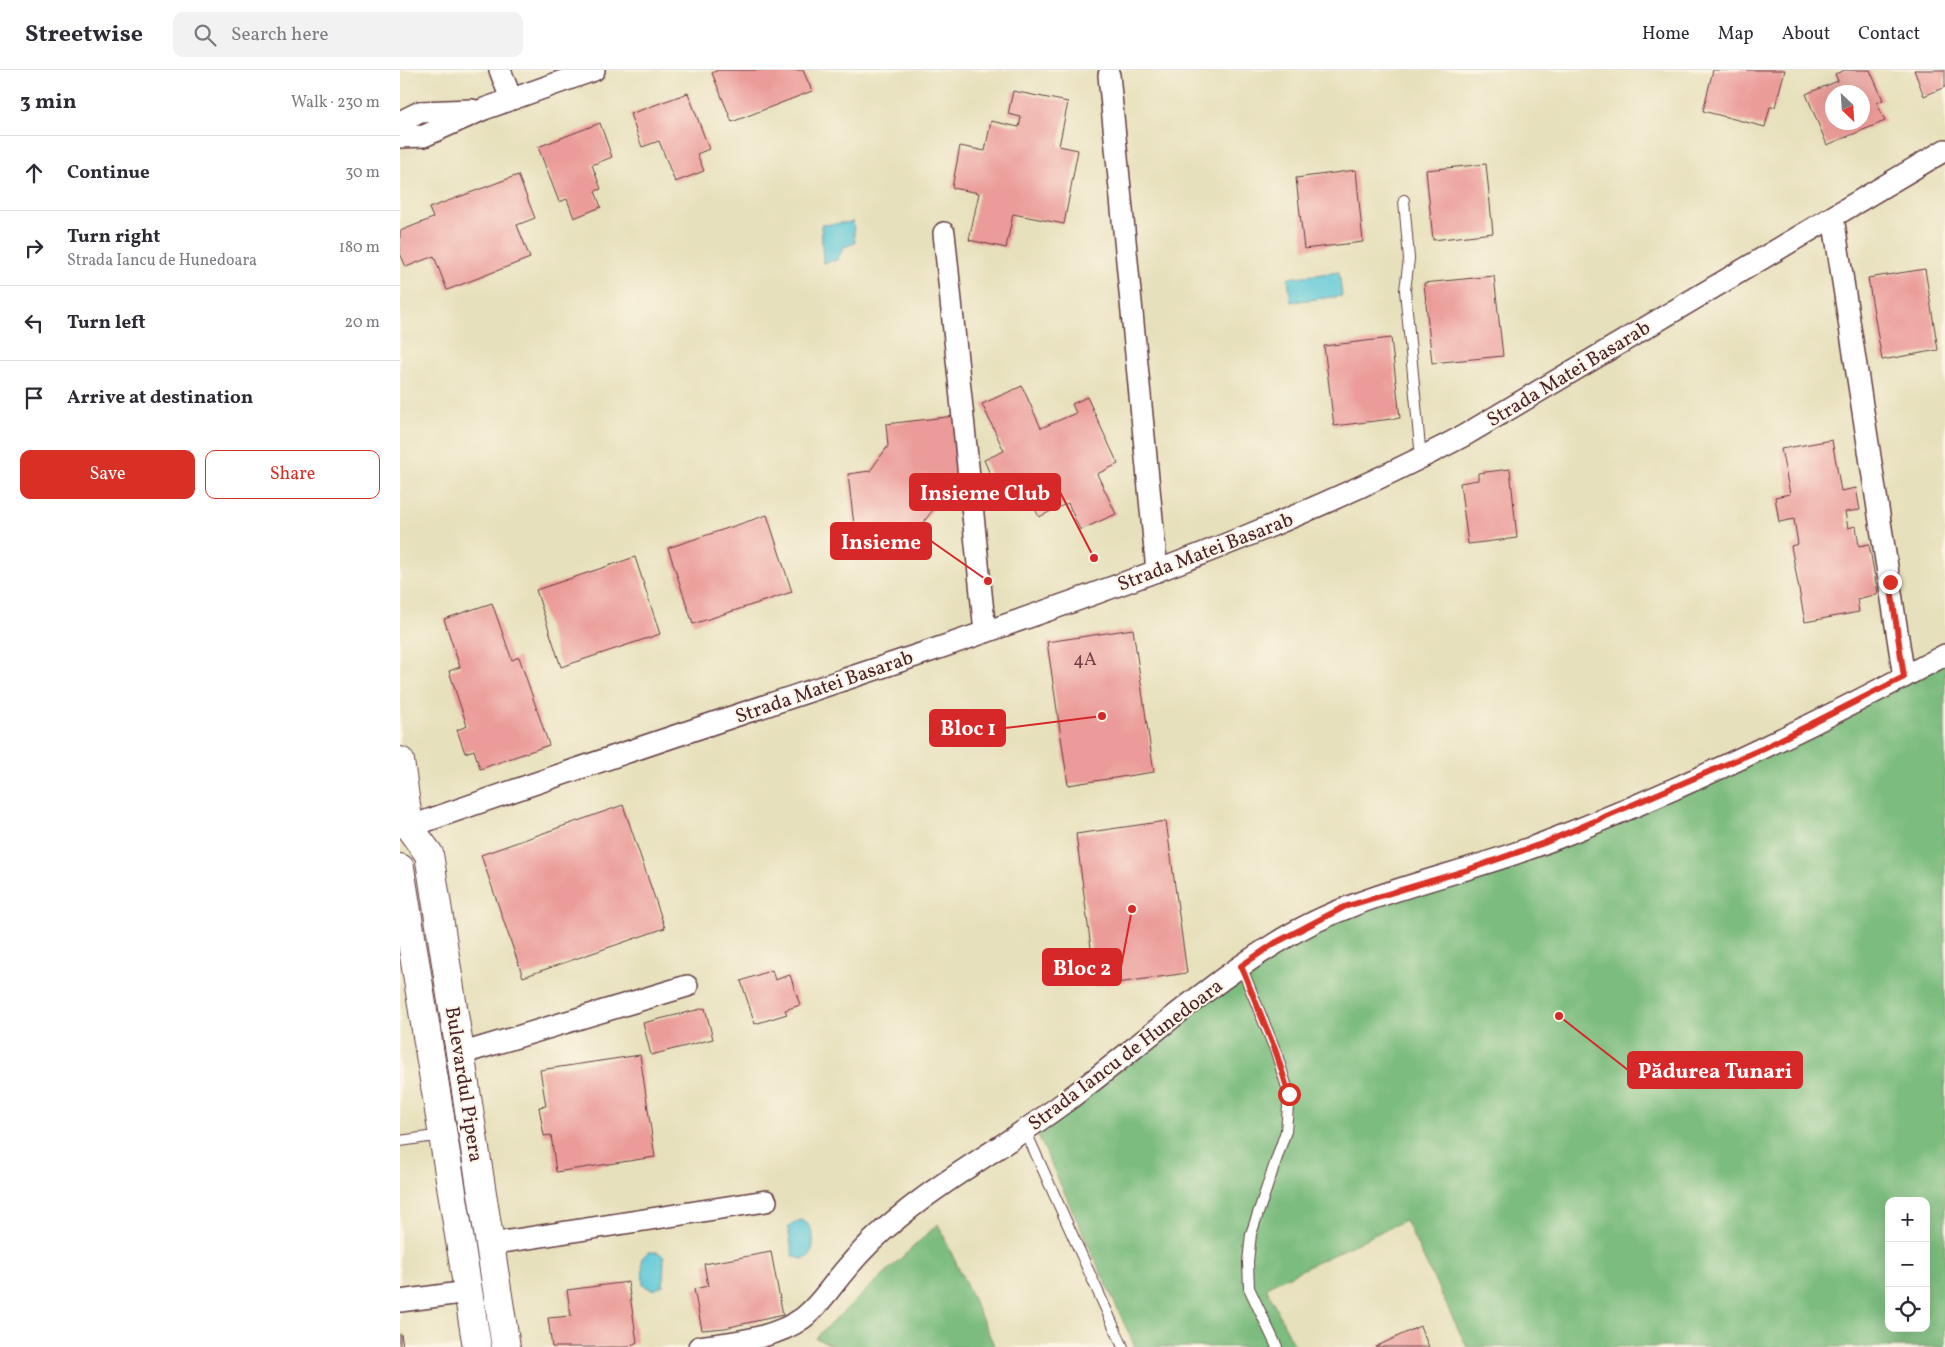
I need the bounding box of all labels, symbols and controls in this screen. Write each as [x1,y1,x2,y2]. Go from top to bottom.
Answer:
search box [173,12,523,57]
text: Streetwise [25,18,143,52]
icon: search [191,21,219,49]
text: Search here [231,22,328,48]
text: Home [1642,22,1690,47]
text: Map [1718,22,1754,47]
text: About [1782,22,1830,47]
text: Contact [1858,22,1920,47]
north arrow [1825,85,1870,130]
text: 3 min [20,88,76,117]
text: Walk · 230 m [291,92,380,114]
icon: ahead [20,159,48,187]
text: Continue [67,160,150,186]
text: 30 m [345,162,380,184]
text: Turn right [67,224,160,250]
icon: right [20,234,48,262]
text: 180 m [339,237,380,259]
text: Strada Iancu de Hunedoara [67,250,257,272]
icon: left [20,309,48,337]
text: Turn left [67,310,146,336]
text: 20 m [345,312,380,334]
street label: Strada Matei Basarab [1482,315,1656,435]
icon: arrive [20,384,48,412]
text: Arrive at destination [67,385,253,411]
button: Save [20,450,195,499]
button: Share [205,450,380,499]
callout: Insieme Club [910,474,1060,510]
text: Insieme Club [920,480,1050,509]
street label: Strada Matei Basarab [1114,506,1298,599]
callout: Insieme [831,523,931,559]
text: Insieme [841,529,921,558]
route end [1879,571,1902,594]
street label: Strada Matei Basarab [732,644,917,731]
house number: 4A [1073,648,1097,673]
callout: Bloc 1 [930,710,1005,746]
text: Bloc 1 [940,715,996,744]
callout: Bloc 2 [1043,949,1121,985]
text: Bloc 2 [1053,955,1111,984]
street label: Strada Iancu de Hunedoara [1023,973,1230,1138]
street label: Bulevardul Pipera [437,1004,489,1164]
callout: Pădurea Tunari [1628,1052,1802,1088]
text: Pădurea Tunari [1638,1058,1792,1087]
route start [1278,1083,1301,1106]
map controls [1885,1197,1930,1332]
button: + [1885,1197,1930,1242]
button: − [1885,1242,1930,1287]
button: locate [1885,1287,1930,1332]

